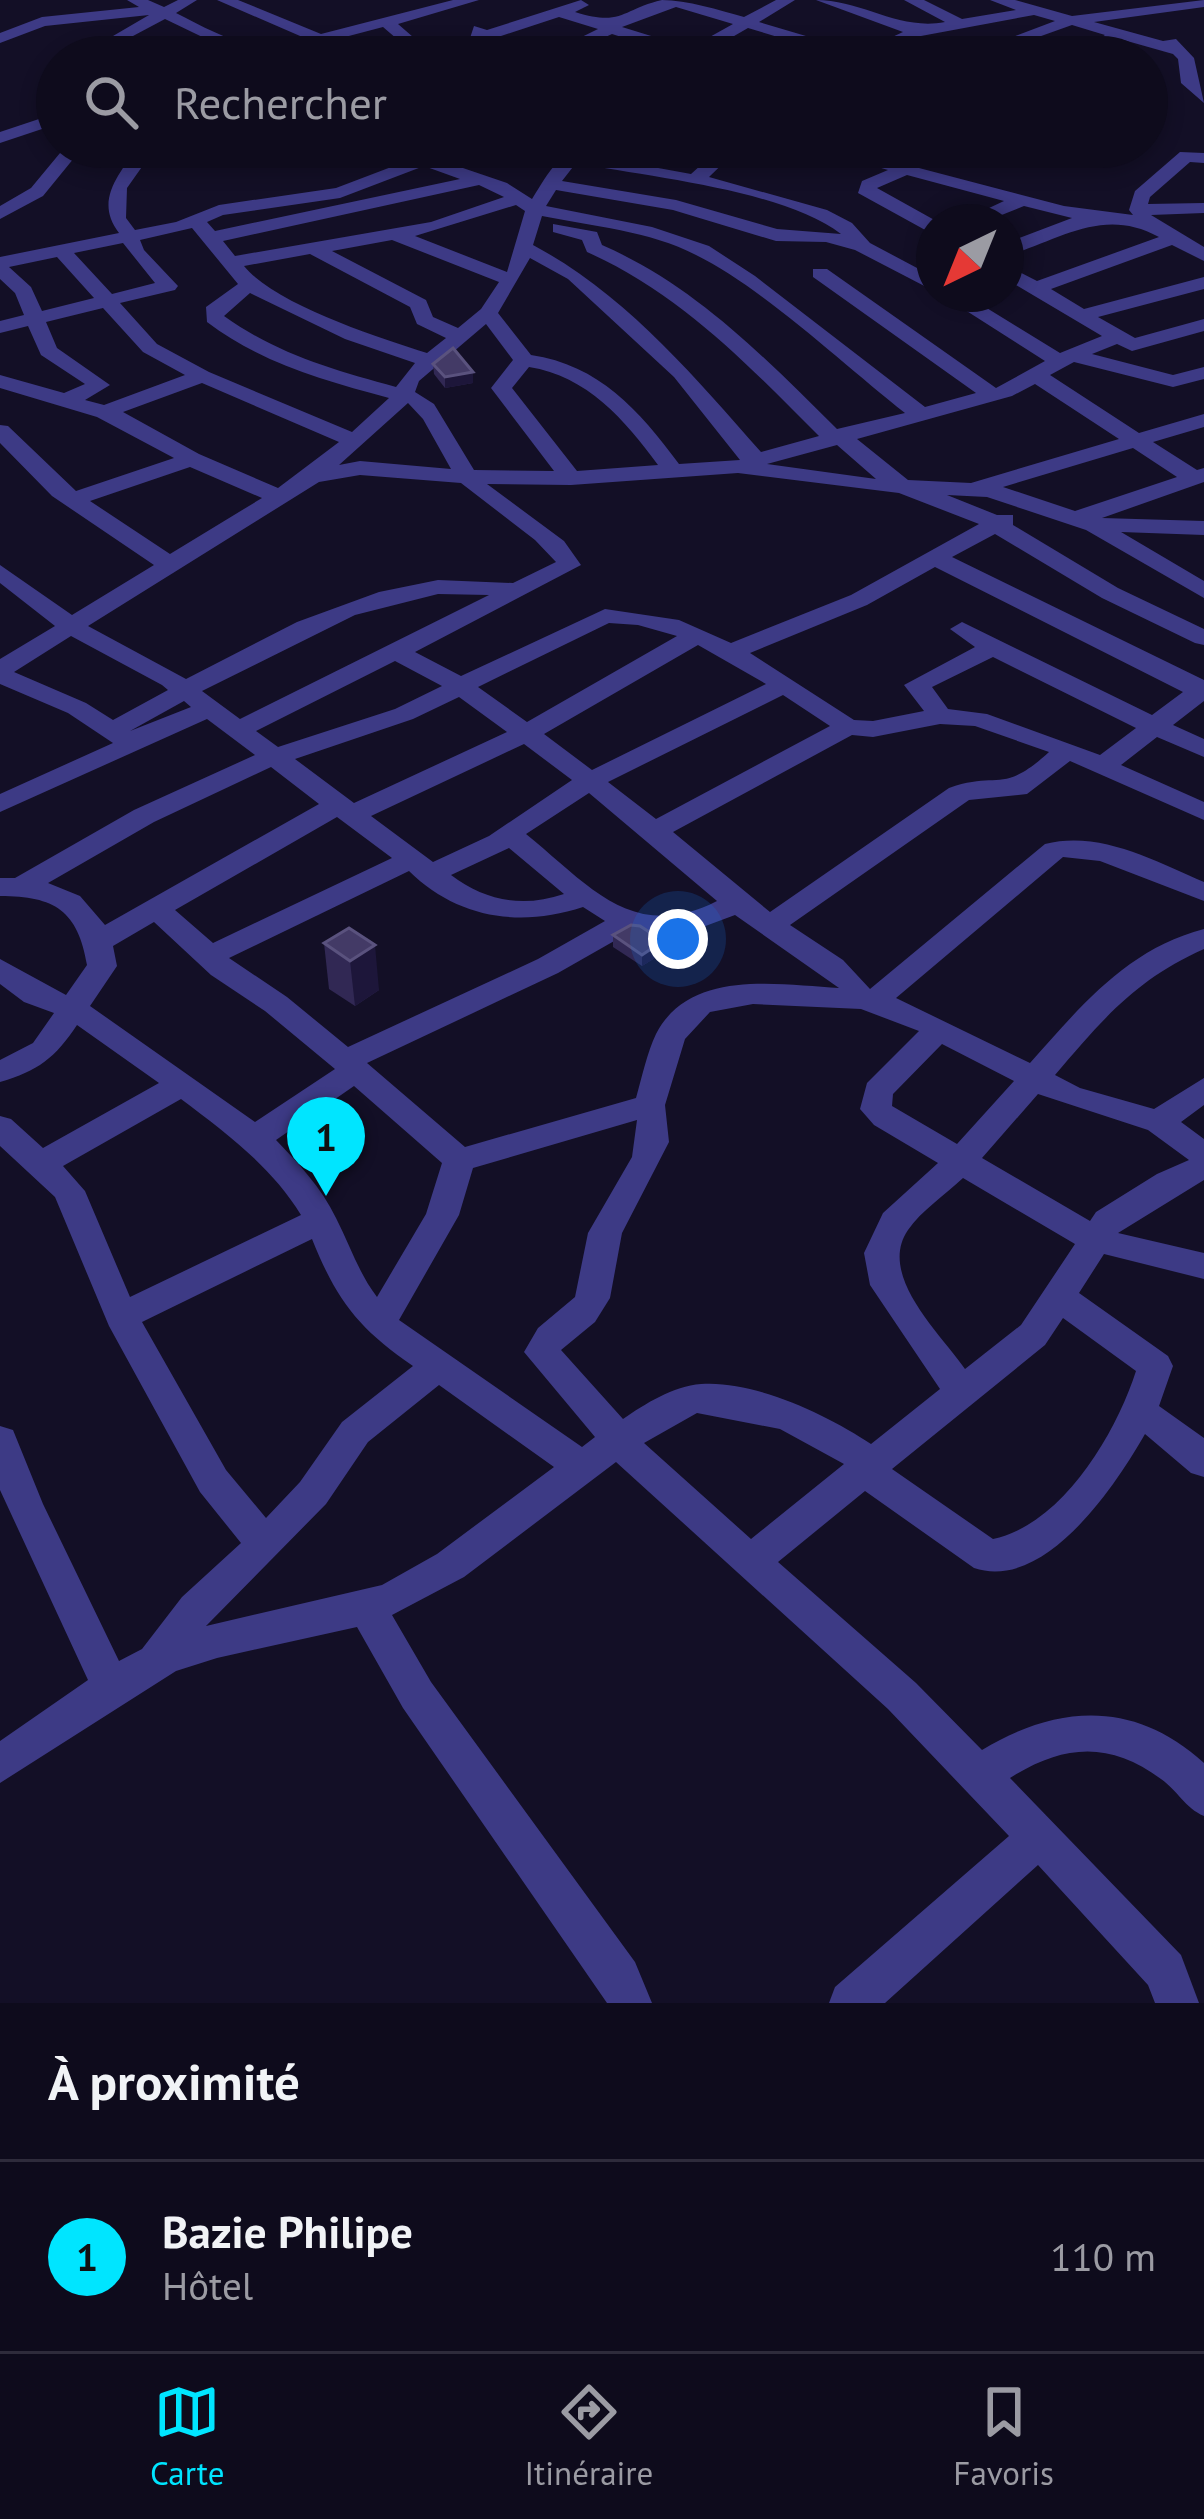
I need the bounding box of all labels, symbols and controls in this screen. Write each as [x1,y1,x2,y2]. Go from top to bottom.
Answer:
search box [36,36,1168,168]
icon: search [78,69,144,135]
text: Rechercher [174,73,387,131]
north arrow [916,204,1024,312]
your location [648,909,708,969]
pin: 1 [287,1097,365,1196]
text: À proximité [48,2048,300,2114]
text: Bazie Philipe [162,2202,413,2260]
text: 1 [76,2231,98,2282]
text: 110 m [1050,2231,1156,2282]
text: Hôtel [162,2260,253,2311]
tab: Carte [150,2379,224,2494]
tab: Itinéraire [524,2379,653,2494]
tab: Favoris [953,2379,1054,2494]

